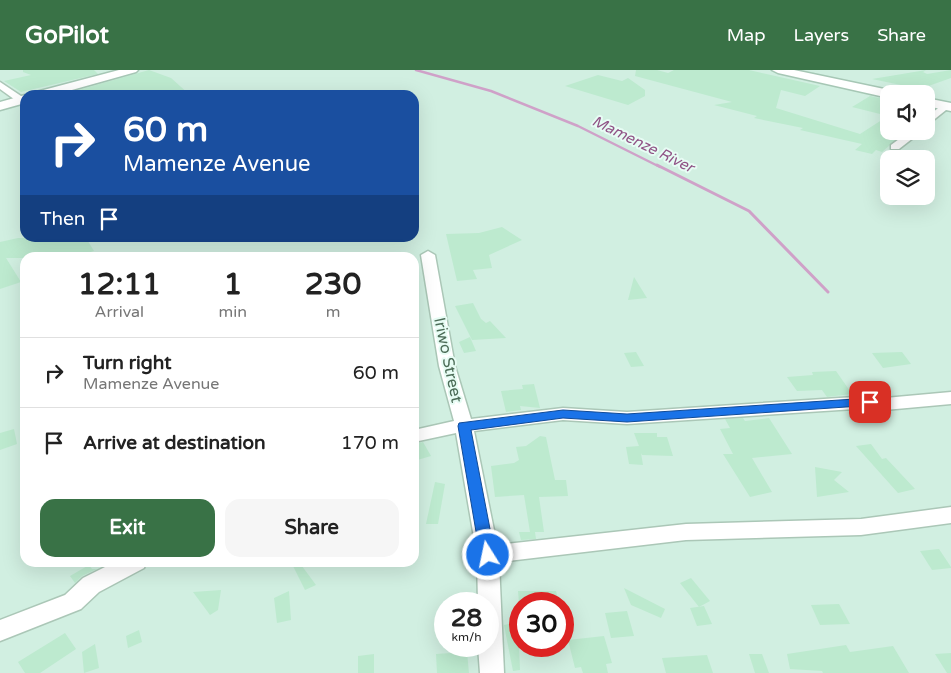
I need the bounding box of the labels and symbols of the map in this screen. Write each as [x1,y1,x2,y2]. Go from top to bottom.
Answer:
water label: Mamenze River [589,112,699,177]
street label: Iriwo Street [429,316,467,404]
pin [849,381,891,423]
position arrow [461,528,513,580]
speed limit sign: 30 [509,592,574,657]

